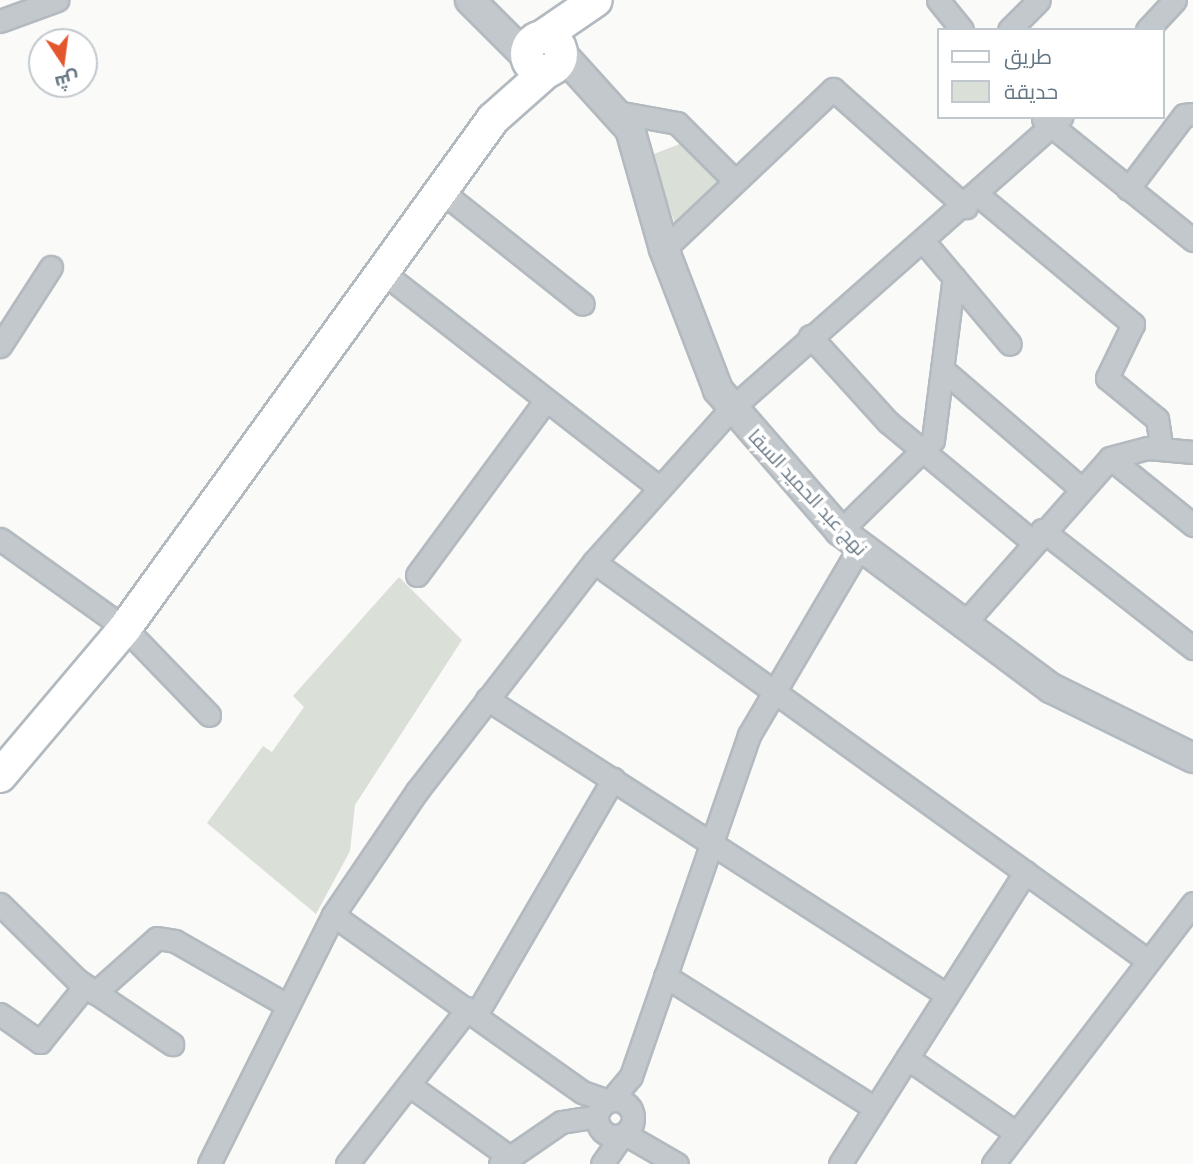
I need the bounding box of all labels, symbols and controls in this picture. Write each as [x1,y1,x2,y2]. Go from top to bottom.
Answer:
north arrow [28,28,98,98]
legend [937,28,1165,119]
text: طريق [1004,43,1052,68]
text: ش [53,68,82,96]
text: حديقة [1004,78,1058,103]
street label: نهج عبد الحميد السقا [744,424,872,560]

